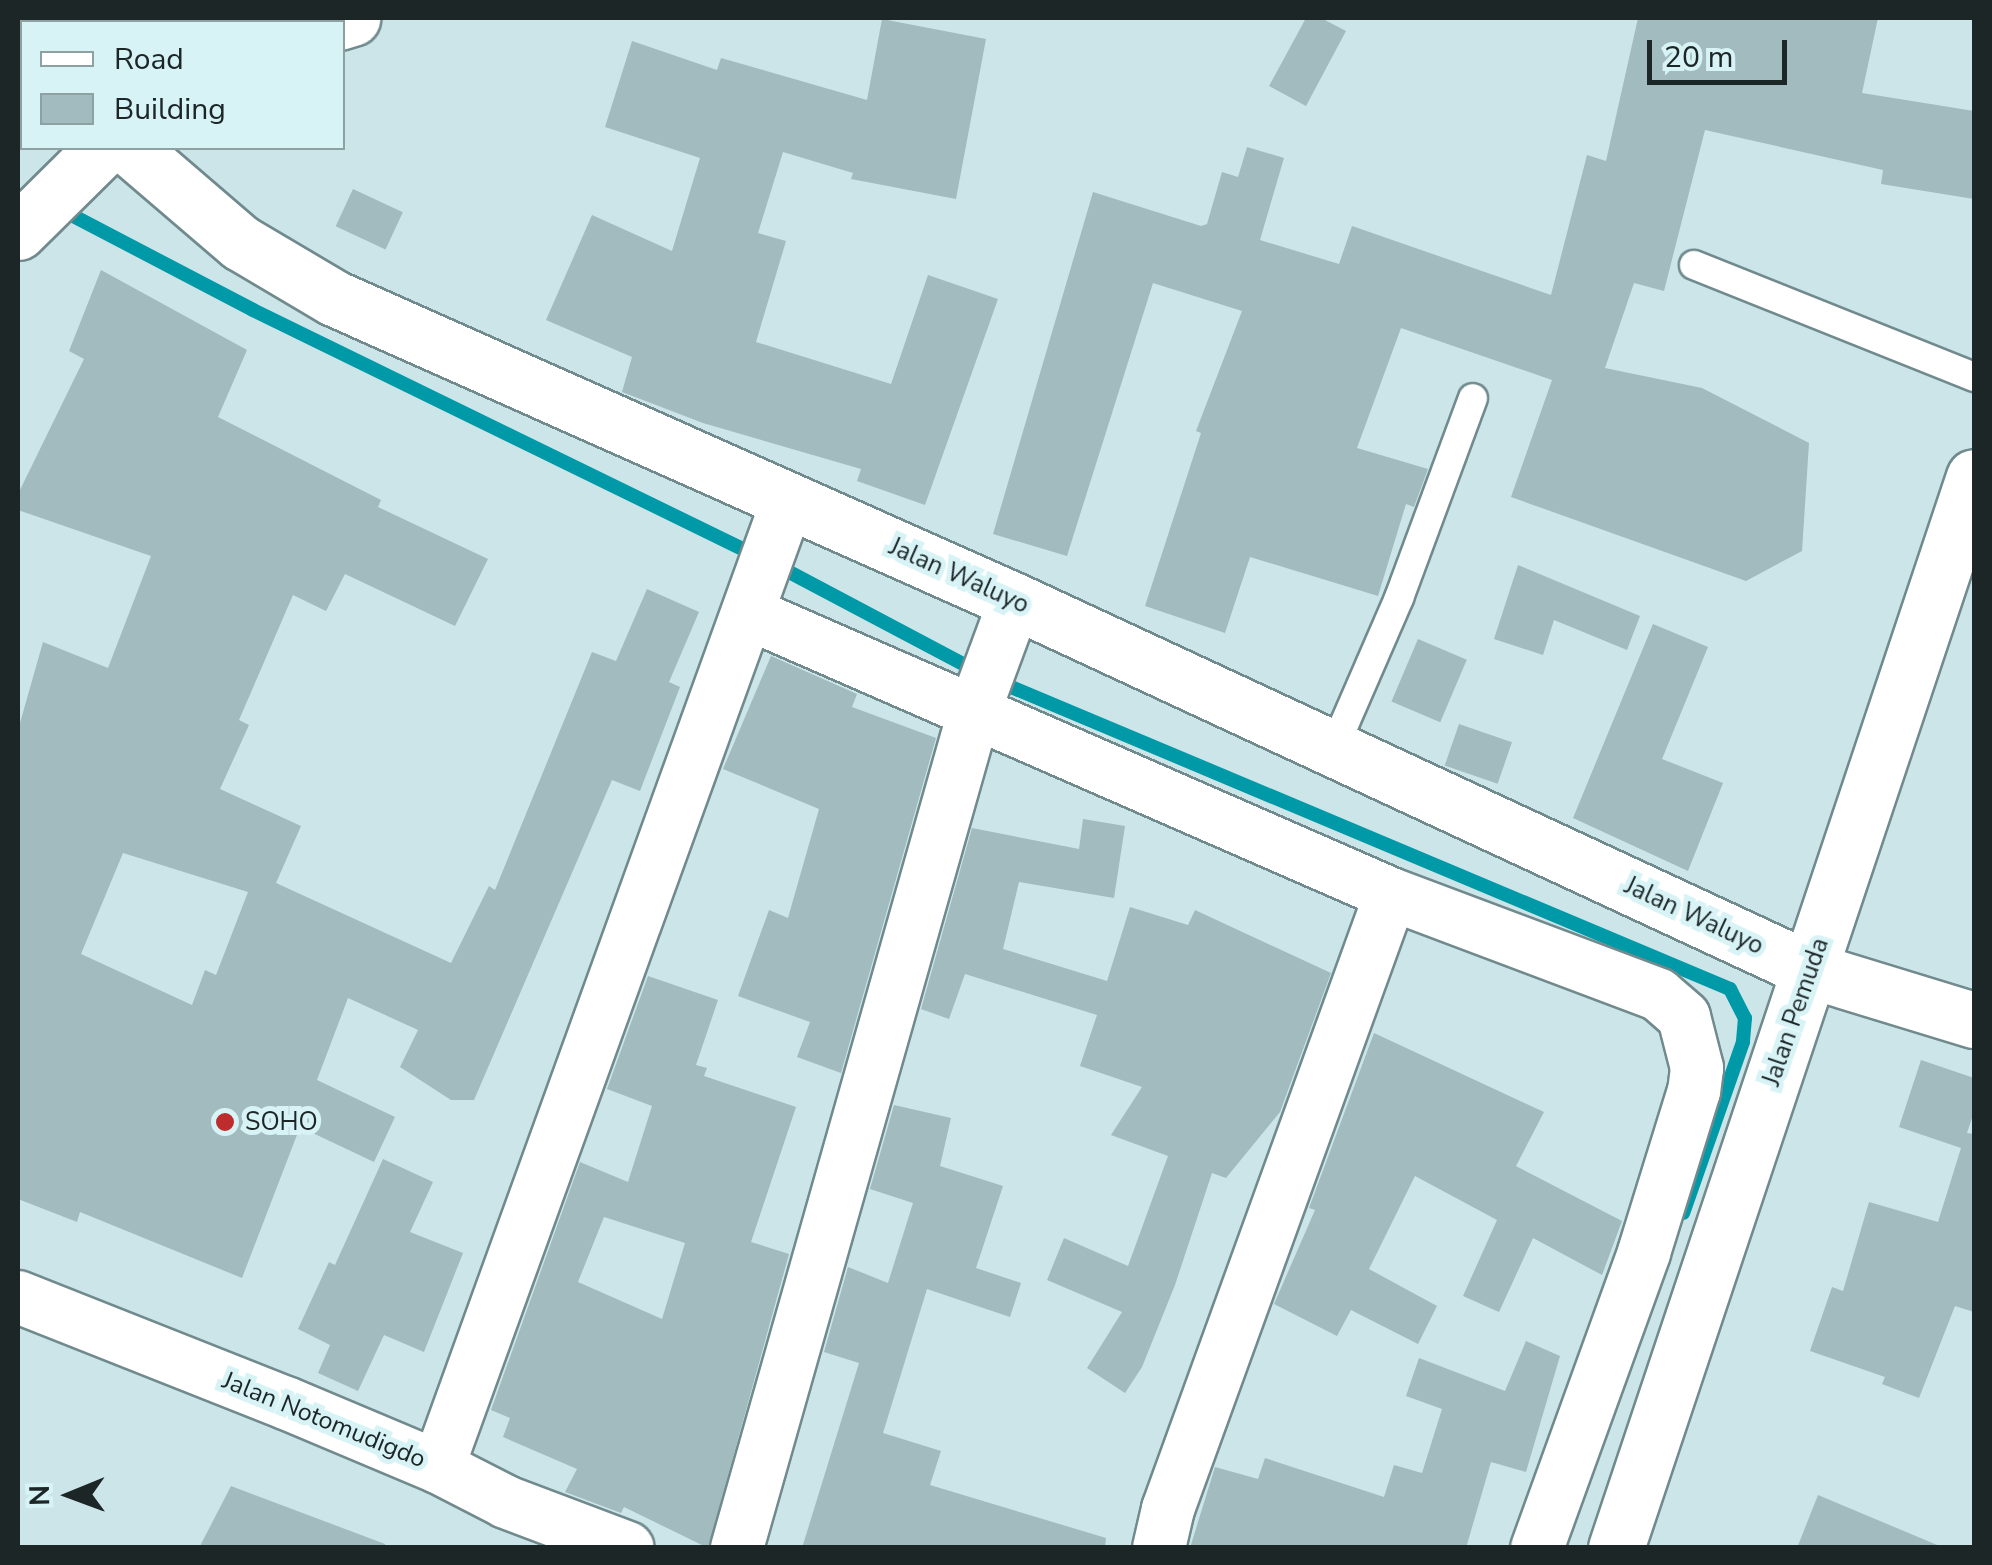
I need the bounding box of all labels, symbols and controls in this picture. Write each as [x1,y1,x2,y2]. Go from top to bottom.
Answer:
legend [20,20,345,150]
scale bar [1652,20,1792,82]
text: 20 m [1664,37,1733,78]
text: Road [114,39,184,80]
text: Building [114,89,226,130]
street label: Jalan Waluyo [884,532,1034,620]
street label: Jalan Waluyo [1620,871,1768,961]
street label: Jalan Pemuda [1757,934,1835,1090]
place label: SOHO [245,1107,318,1137]
marker: SOHO [214,1111,236,1133]
street label: Jalan Notomudigdo [218,1366,430,1474]
north arrow [20,1445,120,1545]
text: N [21,1485,59,1506]

